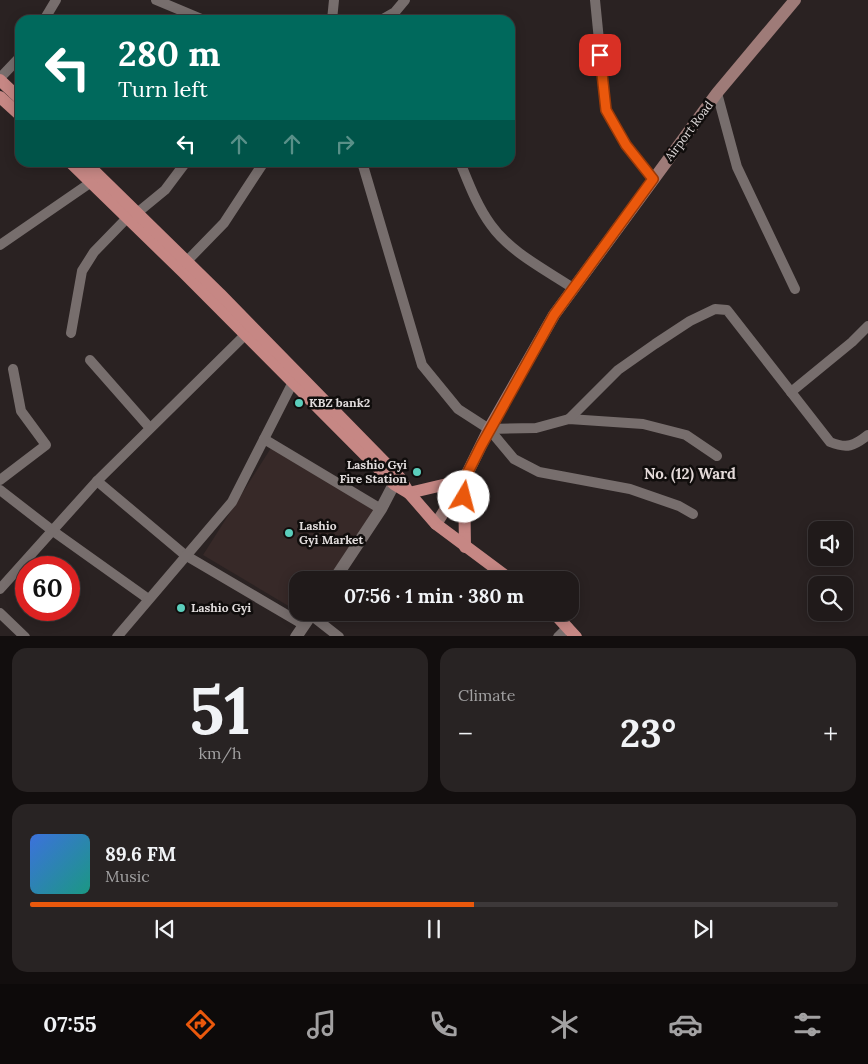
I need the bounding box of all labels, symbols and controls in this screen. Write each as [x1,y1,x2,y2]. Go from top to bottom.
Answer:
text: 280 m [118,31,220,76]
pin [579,34,621,76]
icon: left [35,35,100,100]
icon: arrive [586,41,614,69]
text: Turn left [118,75,208,103]
street label: Airport Road [661,98,716,164]
icon: left [172,130,200,158]
icon: ahead [225,130,253,158]
icon: ahead [278,130,306,158]
icon: right [331,130,359,158]
place label: KBZ bank2 [309,395,370,410]
marker: KBZ bank2 [293,397,305,409]
place label: Lashio Gyi Fire Station [339,457,407,486]
district label: No. (12) Ward [644,464,736,484]
marker: Lashio Gyi Fire Station [411,466,423,478]
position arrow [437,470,489,522]
place label: Lashio Gyi Market [299,518,364,547]
map controls [808,521,853,621]
button: sound [808,521,853,566]
marker: Lashio Gyi Market [283,527,295,539]
speed limit sign: 60 [15,556,80,621]
button: search [808,576,853,621]
text: 07:56 · 1 min · 380 m [344,584,524,608]
place label: Lashio Gyi [191,600,251,615]
marker: Lashio Gyi [175,602,187,614]
text: 51 [189,669,251,752]
text: Climate [458,685,515,705]
text: 23° [620,709,676,757]
text: − [458,716,473,752]
text: + [823,716,838,752]
text: km/h [198,743,242,763]
text: 89.6 FM [105,842,176,866]
text: Music [105,866,150,886]
icon: previous [151,915,179,943]
icon: pause [420,915,448,943]
icon: next [689,915,717,943]
icon: directions [183,1007,218,1042]
icon: music [304,1007,339,1042]
icon: phone [426,1007,461,1042]
icon: climate [547,1007,582,1042]
icon: car [668,1007,703,1042]
icon: filters [790,1007,825,1042]
text: 07:55 [43,1010,97,1038]

